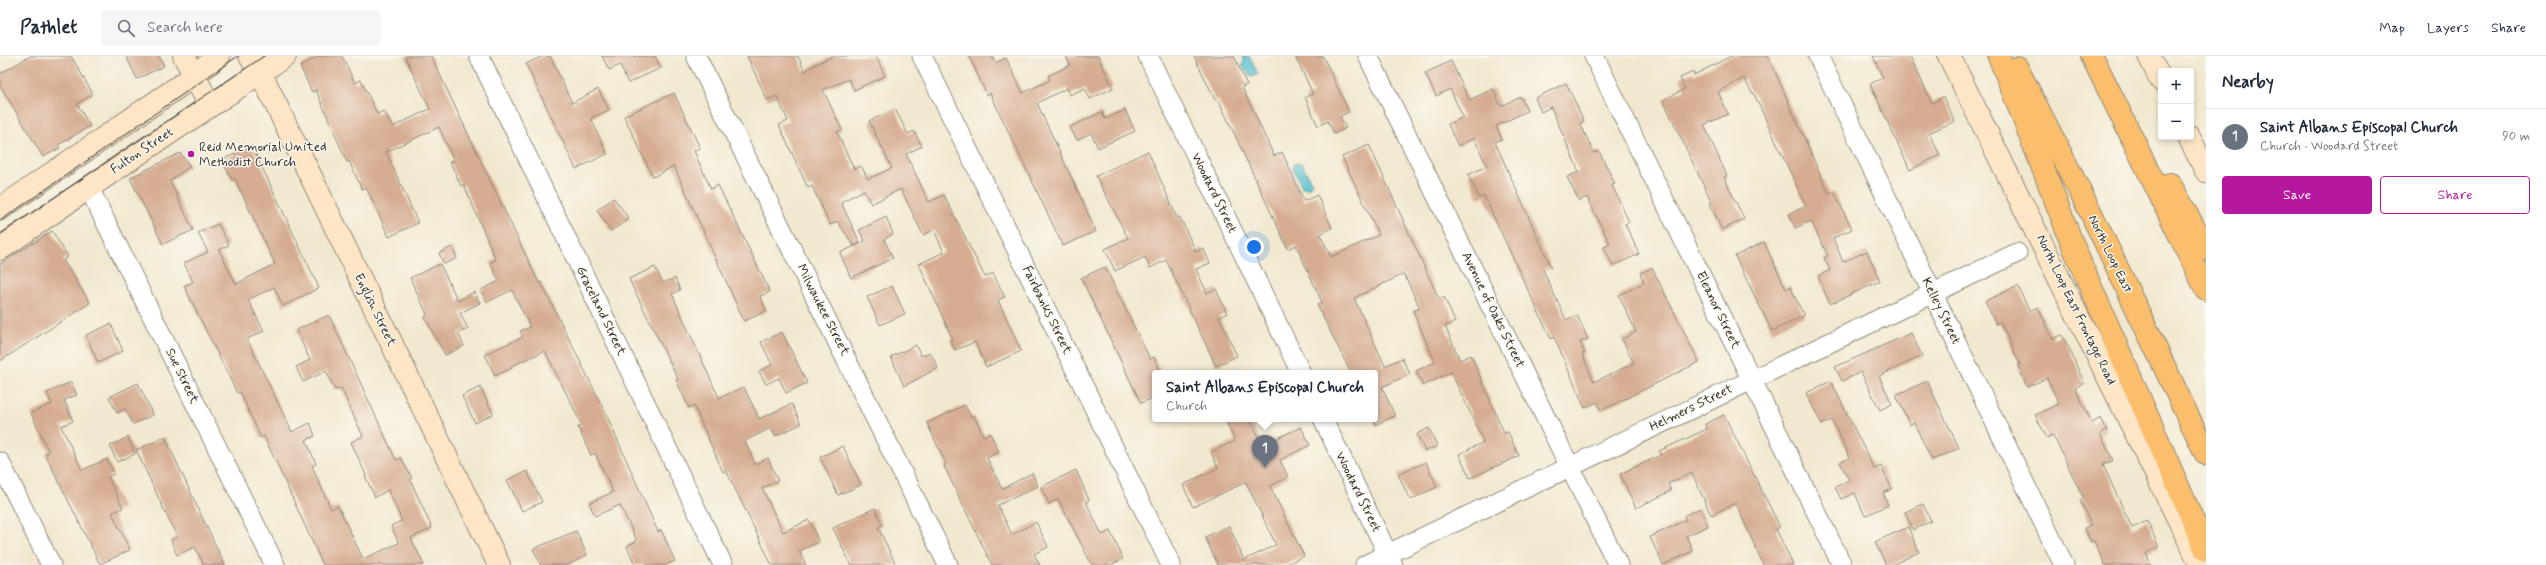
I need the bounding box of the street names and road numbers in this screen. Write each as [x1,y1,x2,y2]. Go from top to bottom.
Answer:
street label: Fulton Street [107,124,177,178]
street label: Woodard Street [1187,150,1241,236]
street label: North Loop East [2084,212,2136,296]
street label: North Loop East Frontage Road [2031,232,2120,388]
street label: Avenue of Oaks Street [1458,249,1528,371]
street label: Milwaukee Street [793,261,854,359]
street label: Graceland Street [572,263,630,359]
street label: Fairbanks Street [1018,263,1076,357]
street label: Eleanor Street [1692,268,1744,352]
street label: English Street [348,271,400,351]
street label: Kelley Street [1918,275,1965,347]
street label: Sue Street [161,345,203,407]
street label: Helmers Street [1647,381,1735,435]
street label: Woodard Street [1331,449,1385,535]

